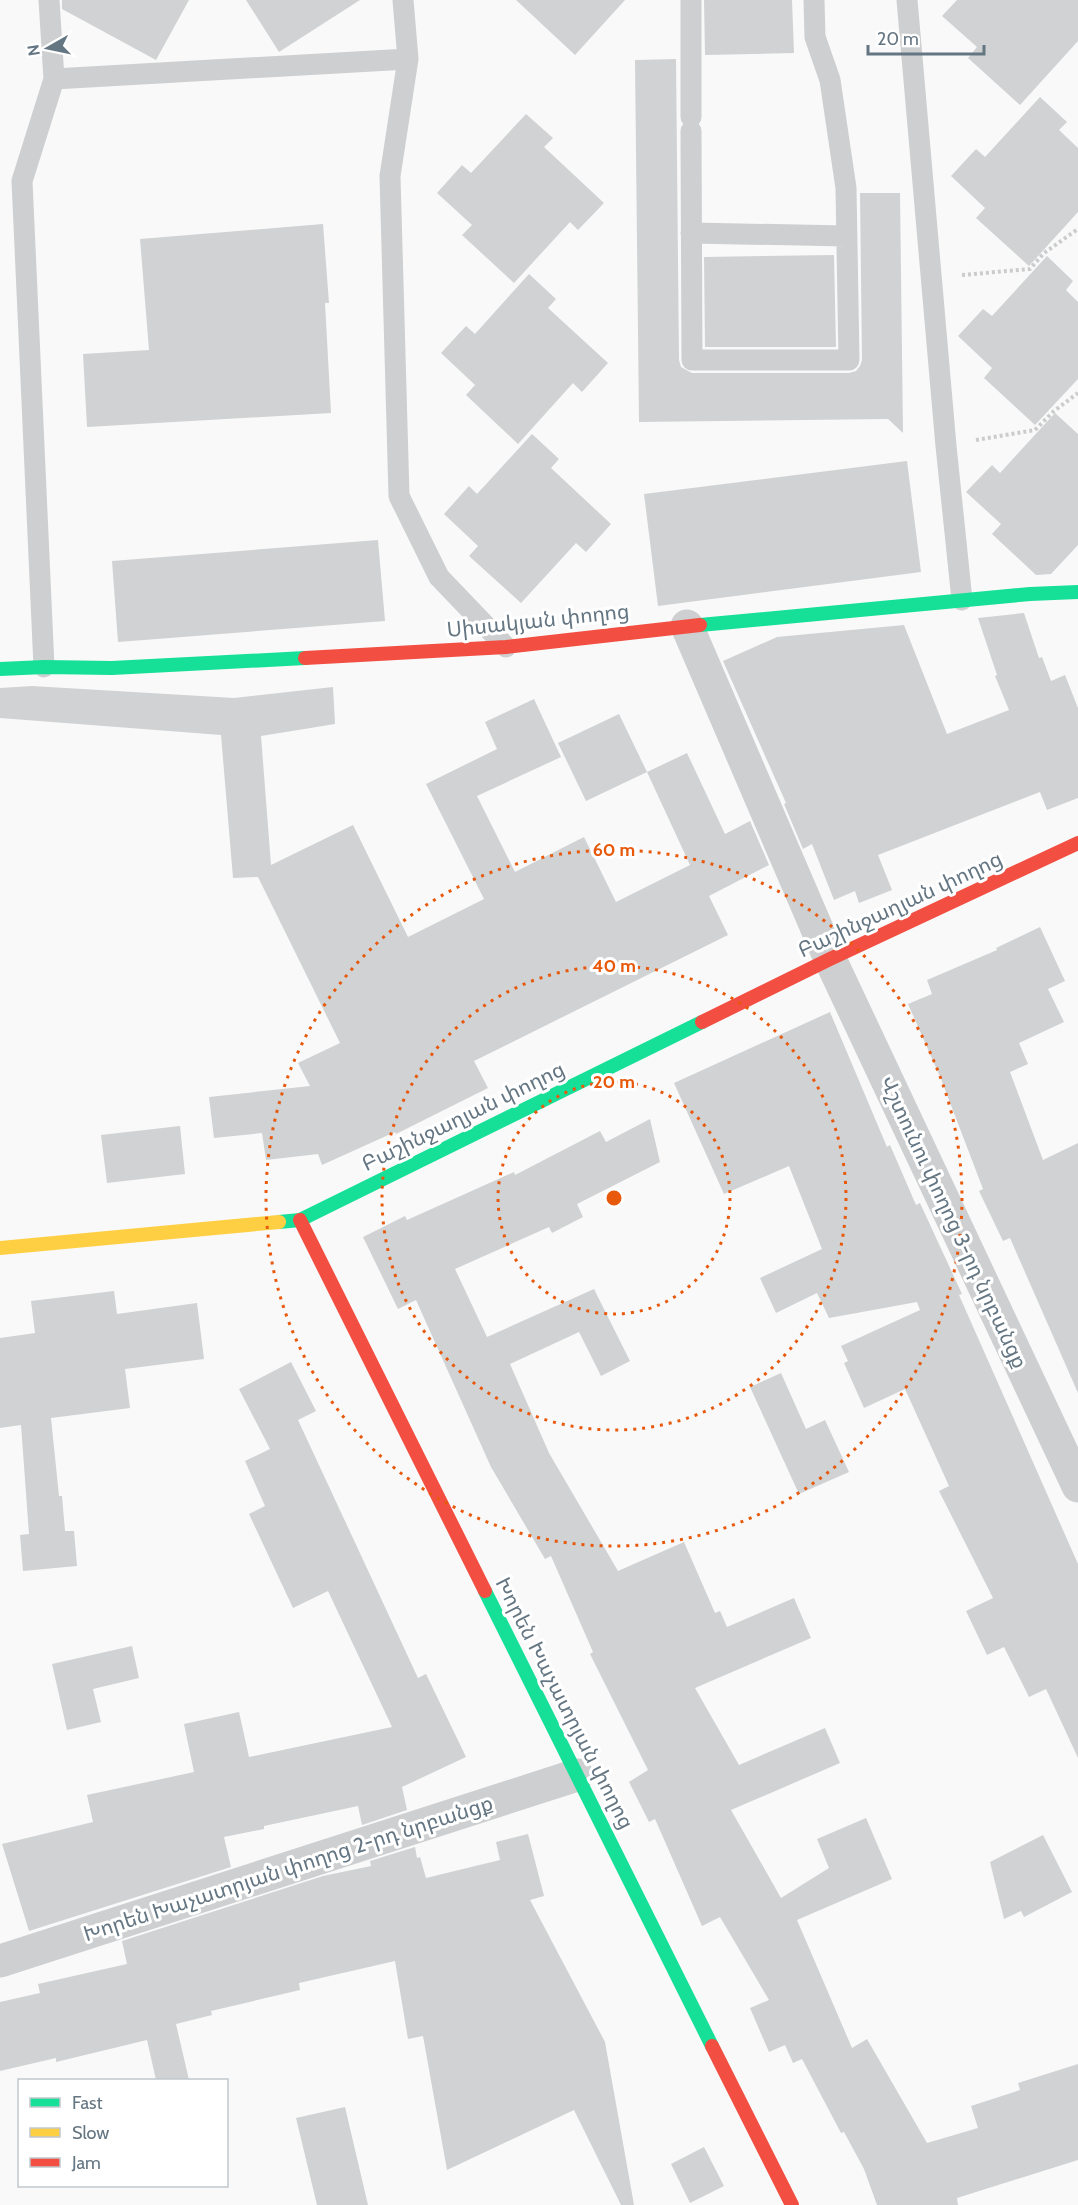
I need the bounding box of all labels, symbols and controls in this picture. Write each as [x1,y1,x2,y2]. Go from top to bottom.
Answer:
north arrow [18,18,78,78]
scale bar [868,18,984,56]
text: 20 m [877,28,919,50]
text: N [23,43,44,57]
street label: Սիսակյան փողոց [445,598,631,642]
text: 60 m [593,839,635,861]
street label: Բաշինջաղյան փողոց [794,846,1006,962]
text: 40 m [592,955,636,977]
street label: Բաշինջաղյան փողոց [358,1056,568,1176]
text: 20 m [593,1071,635,1093]
street label: Վշտունու փողոց 3-րդ նրբանցք [875,1072,1033,1372]
centre of rings [604,1188,624,1208]
street label: Խորեն Խաչատրյան փողոց [490,1573,640,1833]
street label: Խորեն Խաչատրյան փողոց 2-րդ նրբանցք [80,1790,496,1946]
legend [18,2079,228,2187]
text: Fast [72,2092,103,2114]
text: Slow [72,2122,109,2144]
text: Jam [71,2152,101,2174]

